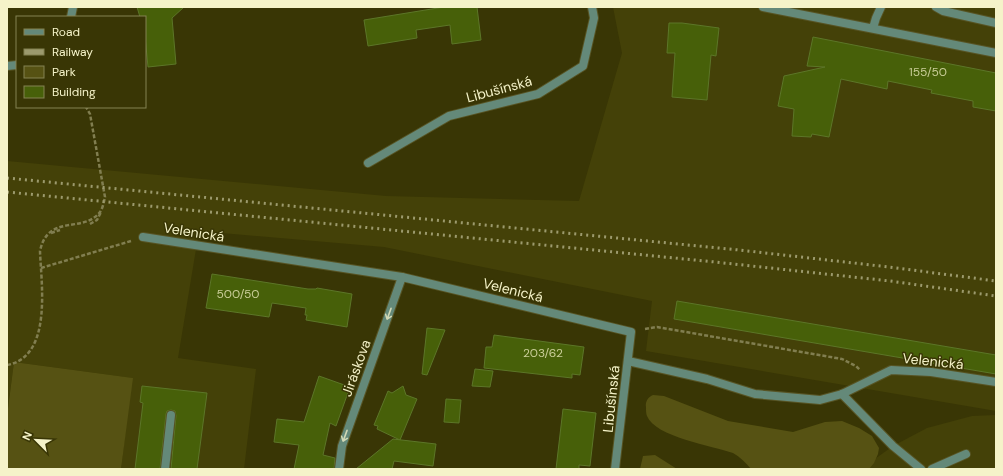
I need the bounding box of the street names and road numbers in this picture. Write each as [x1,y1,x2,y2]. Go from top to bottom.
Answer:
street label: Libušínská [464,72,534,106]
street label: Velenická [162,218,226,246]
street label: Velenická [481,274,545,306]
street label: Jiráskova [337,337,375,399]
street label: Velenická [901,349,965,373]
street label: Libušínská [599,365,623,433]

